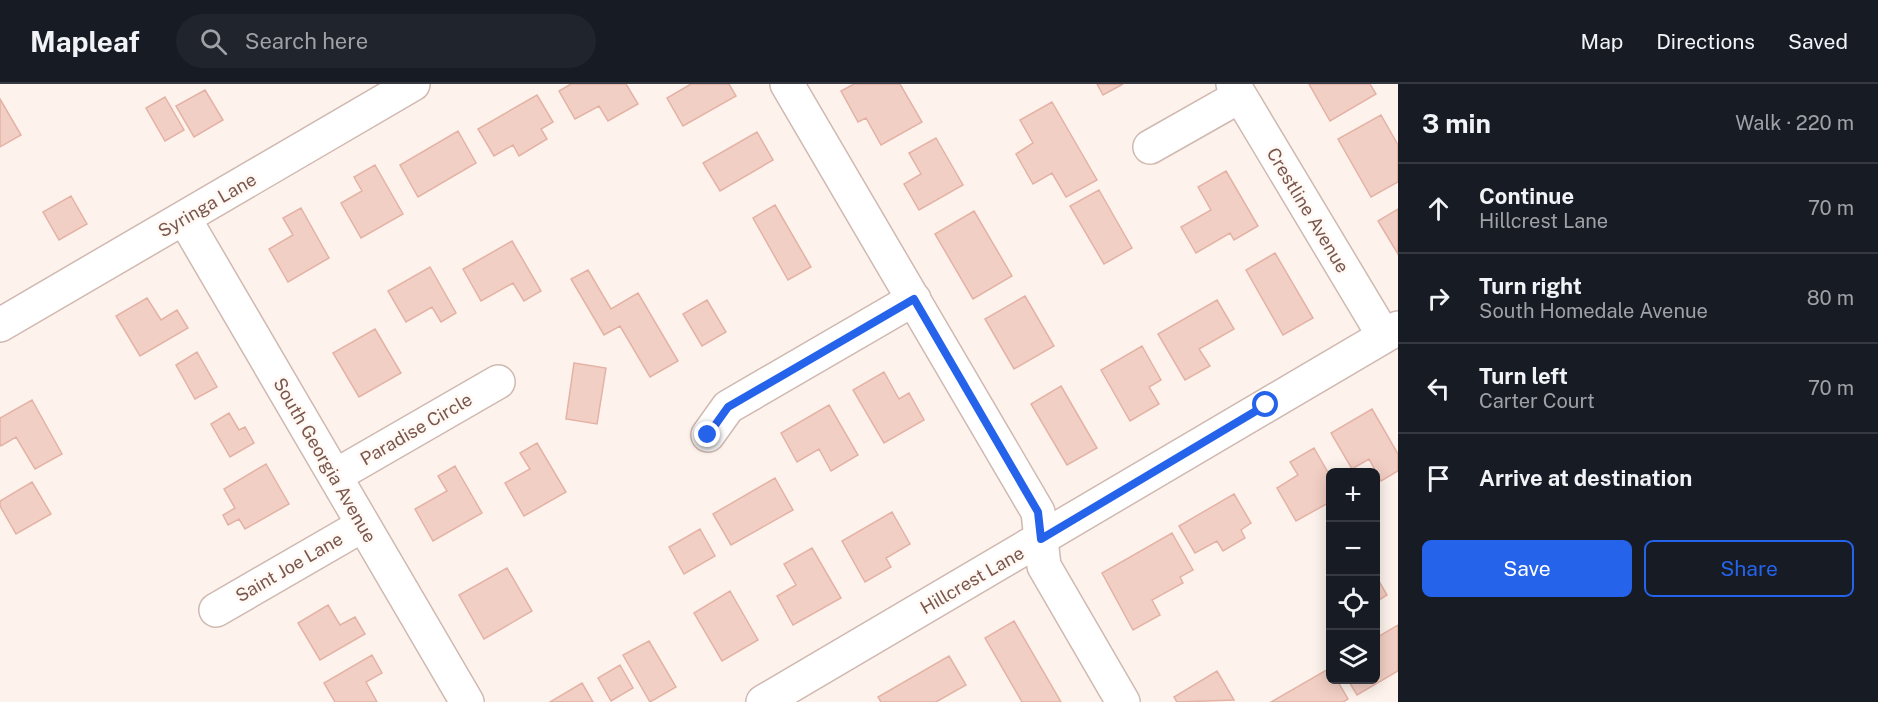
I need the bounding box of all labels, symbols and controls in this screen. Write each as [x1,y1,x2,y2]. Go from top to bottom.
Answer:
search box [176,14,596,68]
text: Mapleaf [30,25,140,58]
icon: search [197,25,230,58]
text: Search here [245,28,368,54]
text: Map [1581,29,1623,54]
text: Directions [1656,29,1755,54]
text: Saved [1788,29,1848,54]
text: 3 min [1422,108,1491,139]
text: Walk · 220 m [1735,111,1854,135]
street label: Crestline Avenue [1262,144,1354,276]
street label: Syringa Lane [154,168,260,242]
text: Continue [1479,183,1574,209]
icon: ahead [1422,192,1455,225]
text: 70 m [1808,196,1854,220]
text: Hillcrest Lane [1479,209,1608,233]
text: Turn right [1479,273,1582,299]
icon: right [1422,282,1455,315]
text: 80 m [1807,286,1854,310]
text: South Homedale Avenue [1479,299,1708,323]
text: Turn left [1479,363,1568,389]
icon: left [1422,372,1455,405]
street label: South Georgia Avenue [269,374,381,546]
text: 70 m [1808,376,1854,400]
street label: Paradise Circle [356,389,476,469]
text: Carter Court [1479,389,1595,413]
route start [1252,391,1278,417]
route end [694,421,720,447]
icon: arrive [1422,462,1455,495]
text: Arrive at destination [1479,465,1692,491]
map controls [1326,468,1380,684]
button: + [1326,468,1380,522]
button: − [1326,522,1380,576]
street label: Saint Joe Lane [232,528,346,606]
button: Save [1422,540,1632,597]
button: Share [1644,540,1854,597]
street label: Hillcrest Lane [916,542,1028,618]
button: locate [1326,576,1380,630]
button: layers [1326,630,1380,684]

